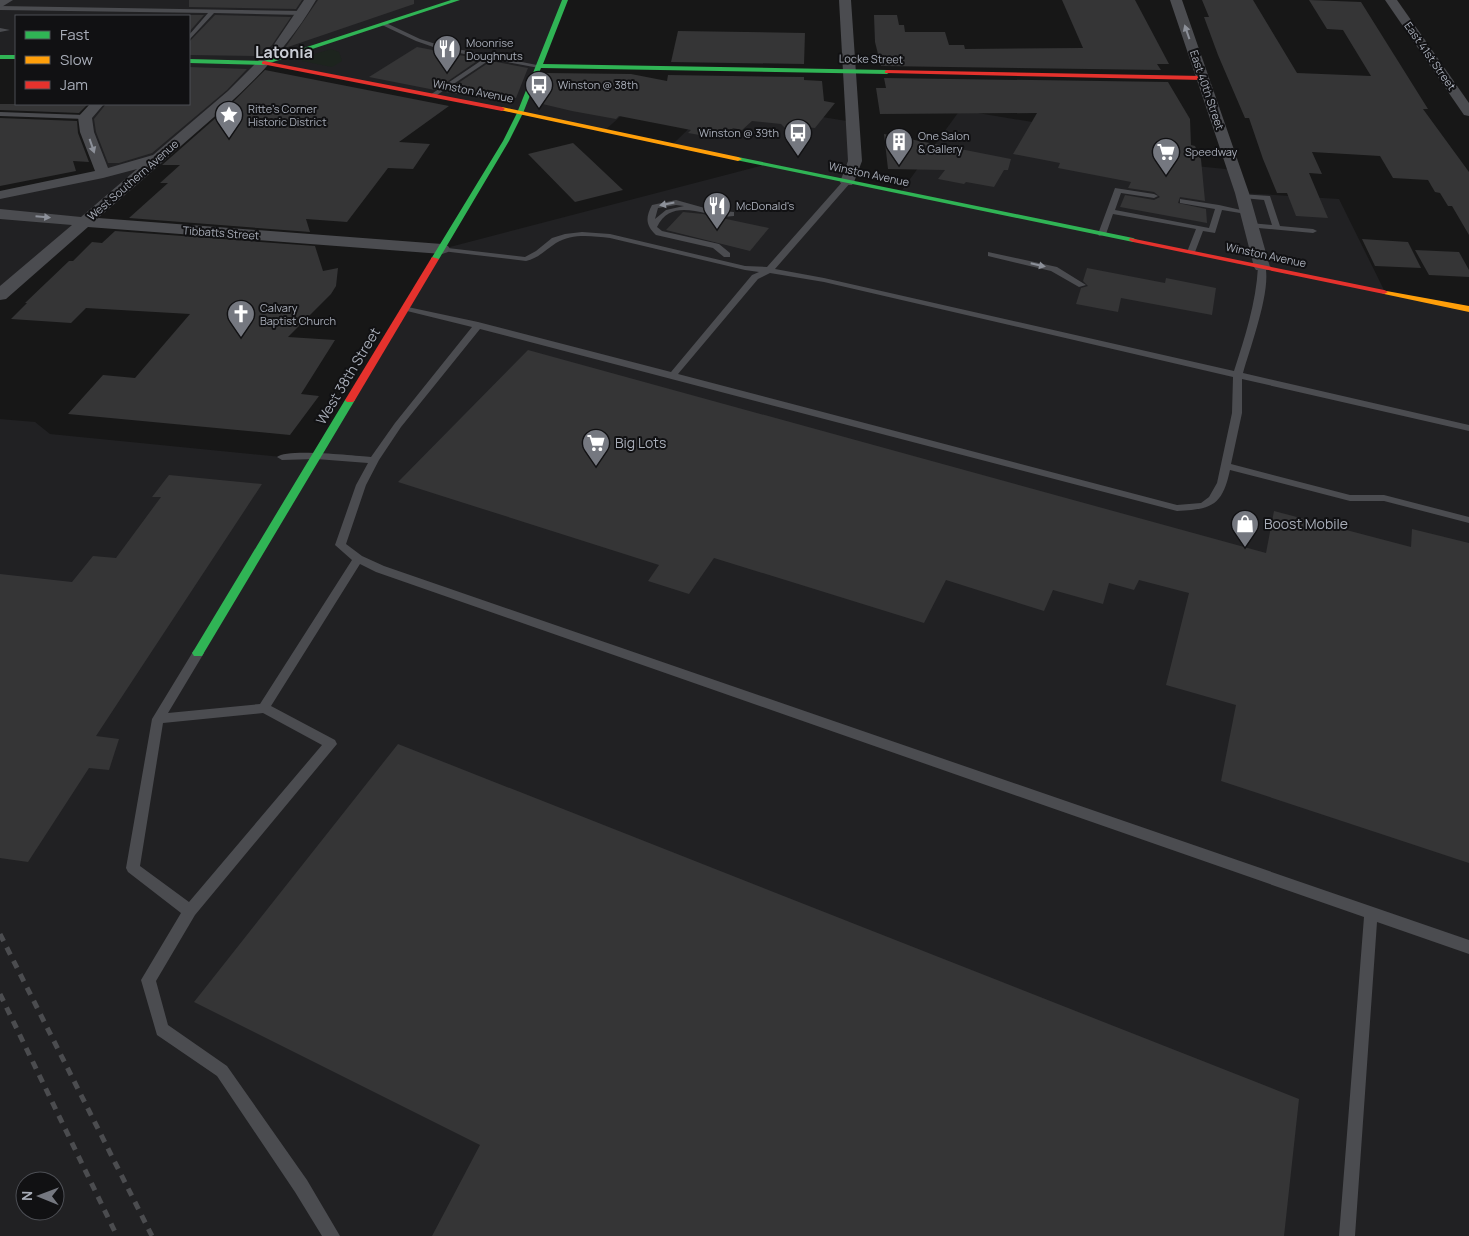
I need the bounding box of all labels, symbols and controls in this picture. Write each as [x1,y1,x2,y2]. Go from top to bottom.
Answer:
legend [15,15,190,105]
street label: East 41st Street [1401,19,1460,93]
text: Fast [60,24,89,45]
one-way arrow [1183,25,1191,40]
restaurant icon: Moonrise Doughnuts [432,34,462,73]
place label: Moonrise Doughnuts [466,35,523,63]
district label: Latonia [255,41,313,63]
street label: East 40th Street [1187,48,1228,132]
text: Slow [60,49,93,70]
street label: Locke Street [839,50,903,67]
bus stop icon: Winston @ 38th [524,70,554,109]
text: Jam [60,74,88,95]
street label: Winston Avenue [431,75,515,106]
place label: Winston @ 38th [558,77,638,92]
place icon: Ritte's Corner Historic District [214,100,244,139]
place label: Ritte's Corner Historic District [248,101,327,129]
bus stop icon: Winston @ 39th [783,118,813,157]
place label: Winston @ 39th [699,125,779,140]
building icon: One Salon & Gallery [884,127,914,166]
place label: One Salon & Gallery [918,128,970,156]
street label: West Southern Avenue [84,136,182,223]
supermarket icon: Speedway [1151,137,1181,176]
one-way arrow [88,139,96,154]
place label: Speedway [1185,144,1238,159]
street label: Winston Avenue [827,158,911,189]
restaurant icon: McDonald's [702,191,732,230]
place label: McDonald's [736,198,794,213]
one-way arrow [659,200,675,208]
one-way arrow [36,214,52,222]
street label: Tibbatts Street [182,222,260,243]
street label: Winston Avenue [1224,239,1308,270]
one-way arrow [1030,261,1045,269]
church icon: Calvary Baptist Church [226,299,256,338]
place label: Calvary Baptist Church [260,300,336,328]
street label: West 38th Street [311,323,384,428]
supermarket icon: Big Lots [581,428,611,467]
place label: Big Lots [615,433,666,452]
shop icon: Boost Mobile [1230,509,1260,548]
place label: Boost Mobile [1264,514,1348,533]
north arrow [15,1171,65,1221]
text: N [17,1191,36,1201]

